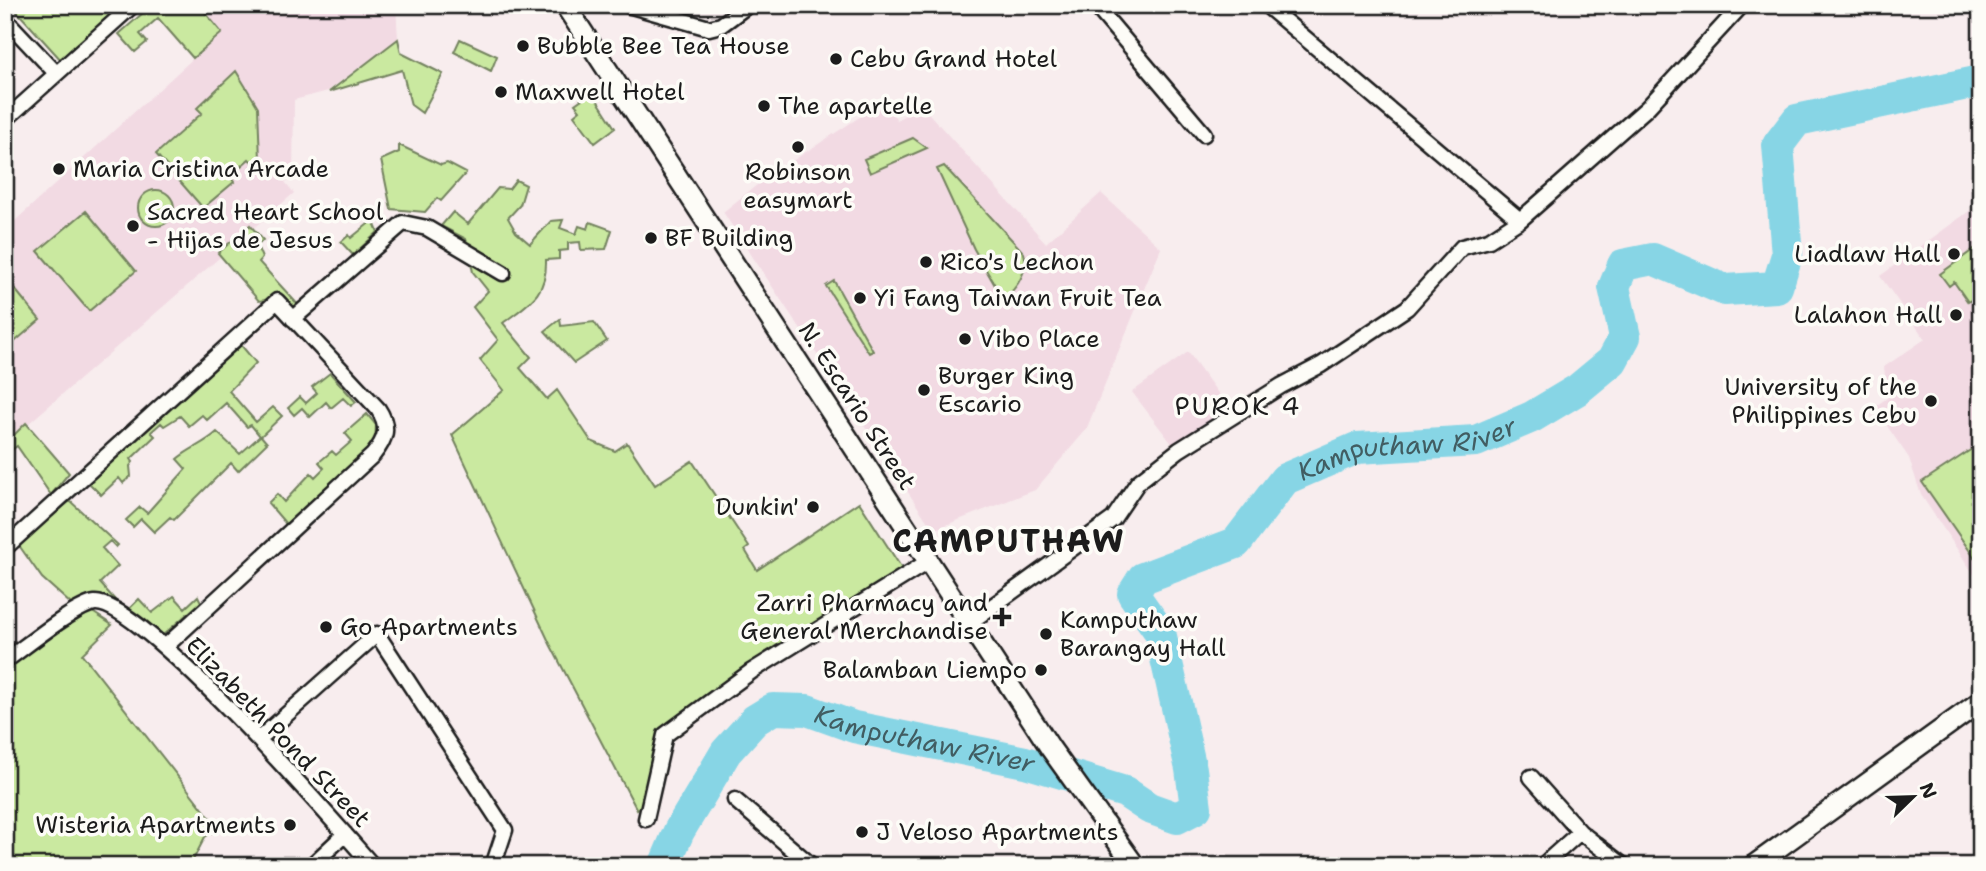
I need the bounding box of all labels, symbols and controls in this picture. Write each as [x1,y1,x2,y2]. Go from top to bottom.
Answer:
place label: Bubble Bee Tea House [537,30,790,62]
marker: Bubble Bee Tea House [515,38,531,54]
place label: Cebu Grand Hotel [850,43,1058,75]
marker: Cebu Grand Hotel [828,51,844,67]
place label: Maxwell Hotel [515,76,685,108]
marker: Maxwell Hotel [493,84,509,100]
place label: The apartelle [778,90,933,122]
marker: The apartelle [756,98,772,114]
marker: Robinson easymart [790,139,806,155]
place label: Maria Cristina Arcade [73,153,329,185]
place label: Robinson easymart [743,156,853,216]
marker: Maria Cristina Arcade [51,161,67,177]
place label: Sacred Heart School - Hijas de Jesus [147,196,384,256]
marker: Sacred Heart School - Hijas de Jesus [125,218,141,234]
place label: BF Building [665,222,793,254]
marker: BF Building [643,230,659,246]
place label: Liadlaw Hall [1794,238,1941,270]
place label: Rico's Lechon [940,246,1094,278]
marker: Liadlaw Hall [1946,246,1962,262]
marker: Rico's Lechon [918,254,934,270]
place label: Yi Fang Taiwan Fruit Tea [874,282,1162,314]
marker: Yi Fang Taiwan Fruit Tea [852,290,868,306]
place label: Lalahon Hall [1794,299,1943,331]
marker: Lalahon Hall [1948,307,1964,323]
street label: N. Escario Street [791,316,923,496]
place label: Vibo Place [979,323,1100,355]
marker: Vibo Place [957,331,973,347]
place label: Burger King Escario [938,360,1074,420]
place label: University of the Philippines Cebu [1724,371,1917,431]
marker: Burger King Escario [916,382,932,398]
district label: PUROK 4 [1174,388,1302,423]
marker: University of the Philippines Cebu [1923,393,1939,409]
water label: Kamputhaw River [1292,407,1522,489]
place label: Dunkin' [716,491,799,523]
marker: Dunkin' [805,499,821,515]
district label: CAMPUTHAW [892,519,1126,562]
place label: Zarri Pharmacy and General Merchandise [740,587,988,647]
place label: Kamputhaw Barangay Hall [1060,604,1226,664]
marker: Zarri Pharmacy and General Merchandise [994,609,1010,625]
place label: Go Apartments [340,611,518,643]
marker: Go Apartments [318,619,334,635]
marker: Kamputhaw Barangay Hall [1038,626,1054,642]
street label: Elizabeth Pond Street [178,630,378,834]
place label: Balamban Liempo [823,654,1027,686]
marker: Balamban Liempo [1033,662,1049,678]
water label: Kamputhaw River [810,696,1040,781]
north arrow [1878,762,1948,832]
text: N [1914,779,1943,802]
place label: Wisteria Apartments [35,809,276,841]
place label: J Veloso Apartments [876,816,1119,848]
marker: Wisteria Apartments [282,817,298,833]
marker: J Veloso Apartments [854,824,870,840]

